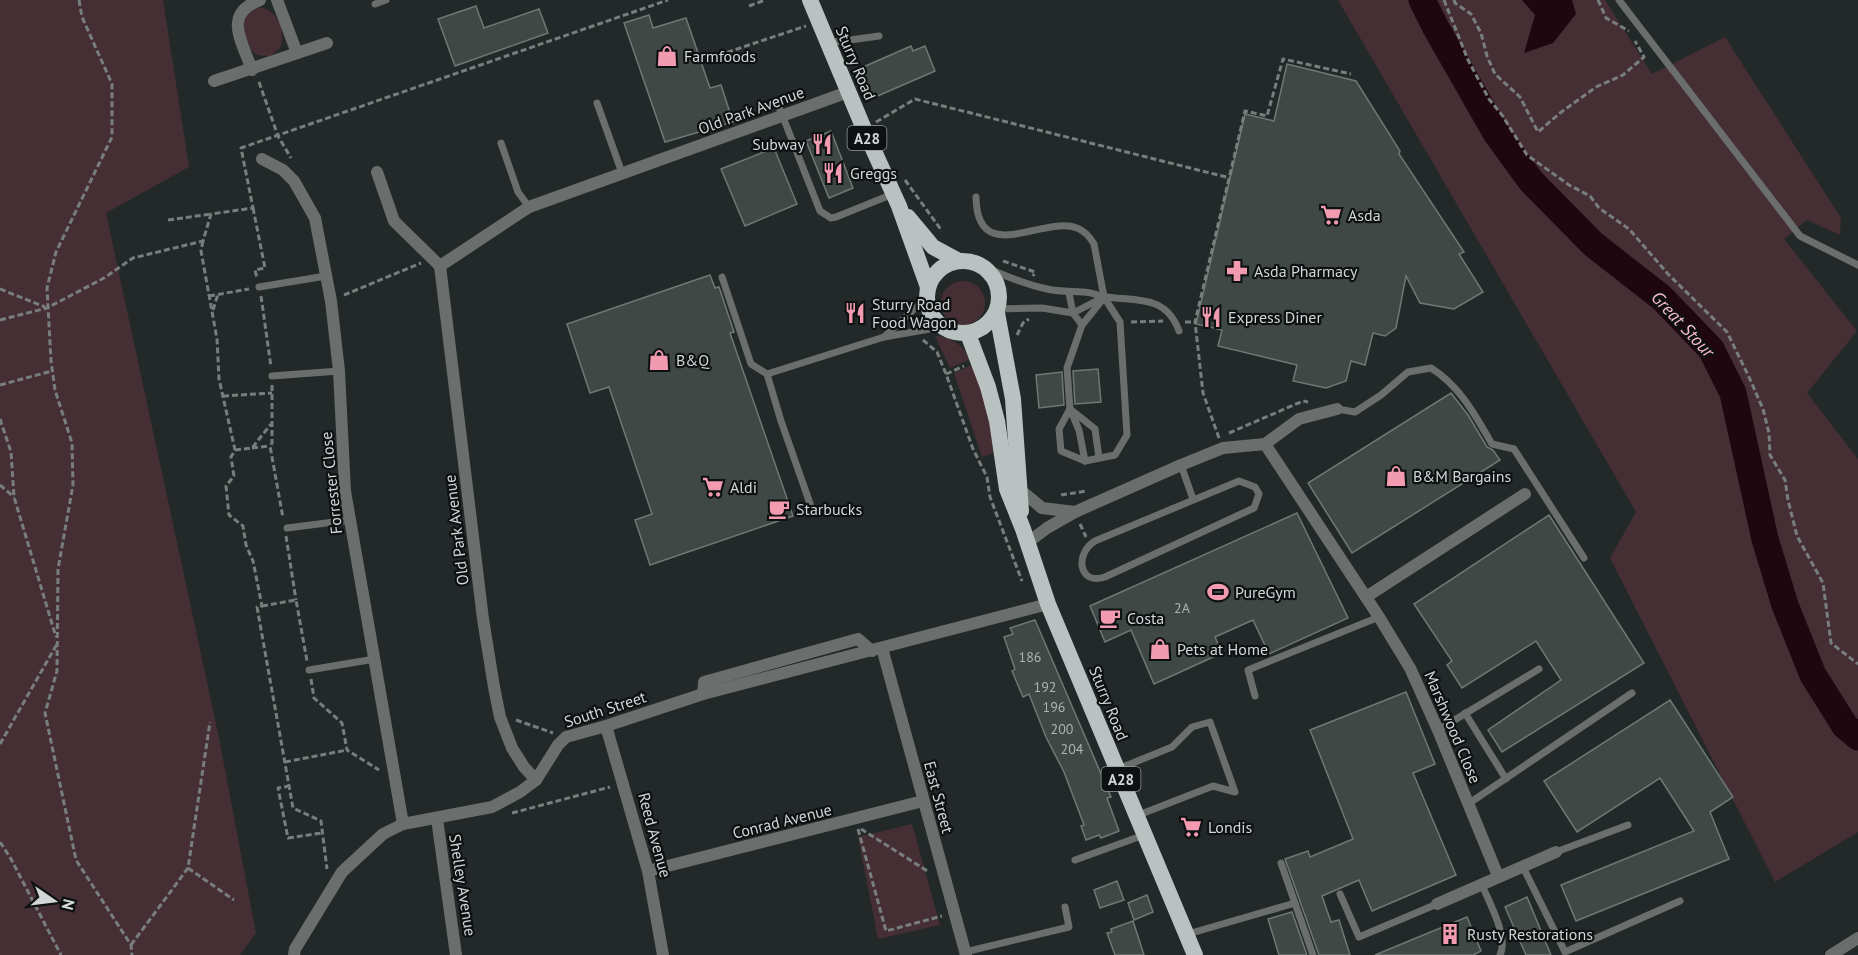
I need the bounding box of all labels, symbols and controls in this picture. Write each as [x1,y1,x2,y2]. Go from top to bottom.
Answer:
street label: Sturry Road [831,23,881,103]
shop icon: Farmfoods [655,44,679,68]
place label: Farmfoods [684,46,756,66]
street label: Old Park Avenue [695,82,807,138]
road number: A28 [848,126,886,150]
restaurant icon: Subway [810,132,834,156]
place label: Subway [752,134,806,154]
restaurant icon: Greggs [821,161,845,185]
place label: Greggs [850,163,897,183]
supermarket icon: Asda [1319,203,1343,227]
place label: Asda [1348,205,1381,225]
pharmacy icon: Asda Pharmacy [1225,259,1249,283]
place label: Asda Pharmacy [1254,261,1358,281]
water label: Great Stour [1646,286,1720,363]
place label: Sturry Road Food Wagon [872,294,956,332]
restaurant icon: Sturry Road Food Wagon [843,301,867,325]
restaurant icon: Express Diner [1199,305,1223,329]
place label: Express Diner [1228,307,1322,327]
shop icon: B&Q [647,348,671,372]
place label: B&Q [676,350,710,370]
street label: Forrester Close [316,431,346,535]
shop icon: B&M Bargains [1384,464,1408,488]
place label: B&M Bargains [1413,466,1512,486]
street label: Old Park Avenue [439,474,473,586]
supermarket icon: Aldi [701,475,725,499]
place label: Aldi [730,477,757,497]
cafe icon: Starbucks [767,497,791,521]
place label: Starbucks [796,499,862,519]
sports icon: PureGym [1206,580,1230,604]
place label: PureGym [1235,582,1296,602]
house number: 2A [1174,599,1191,617]
cafe icon: Costa [1098,606,1122,630]
place label: Costa [1127,608,1164,628]
shop icon: Pets at Home [1148,637,1172,661]
place label: Pets at Home [1177,639,1268,659]
house number: 186 [1019,648,1041,666]
street label: Sturry Road [1085,663,1133,743]
street label: Marshwood Close [1420,668,1486,786]
house number: 192 [1034,678,1056,696]
street label: South Street [561,686,649,732]
house number: 196 [1043,698,1065,716]
house number: 200 [1051,720,1074,738]
house number: 204 [1061,740,1084,758]
street label: East Street [920,759,958,836]
road number: A28 [1102,767,1140,791]
street label: Reed Avenue [634,790,676,880]
street label: Conrad Avenue [730,799,834,843]
supermarket icon: Londis [1179,815,1203,839]
place label: Londis [1208,817,1253,837]
street label: Shelley Avenue [445,833,481,937]
north arrow [24,871,84,931]
text: N [58,897,80,912]
building icon: Rusty Restorations [1438,922,1462,946]
place label: Rusty Restorations [1467,924,1593,944]

